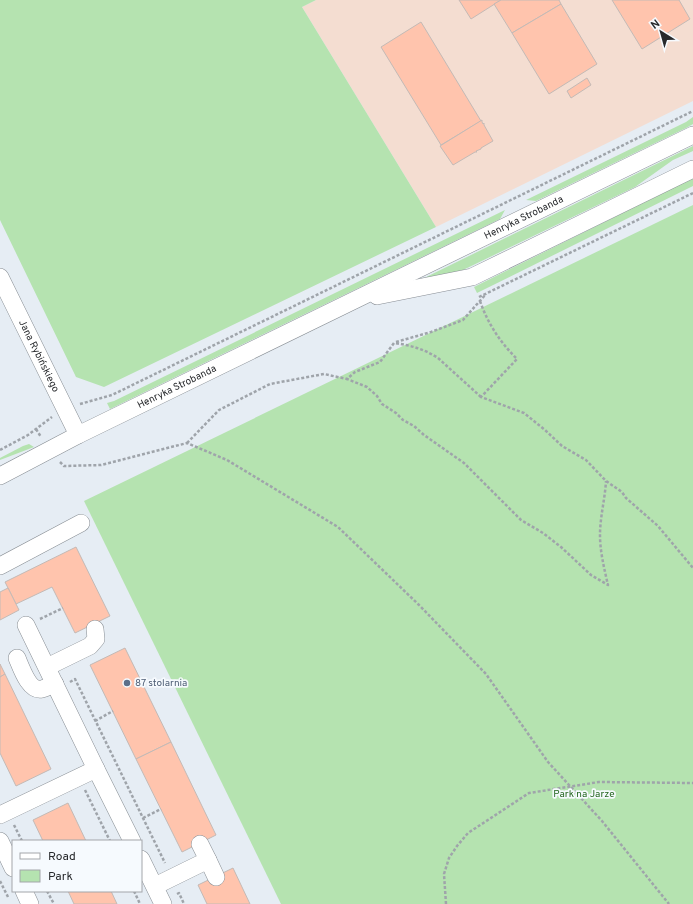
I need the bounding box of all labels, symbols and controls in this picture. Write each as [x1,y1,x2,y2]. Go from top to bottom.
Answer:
north arrow [641,12,681,52]
text: N [648,17,663,33]
street label: Henryka Strobanda [482,193,565,242]
street label: Jana Rybińskiego [16,318,62,395]
street label: Henryka Strobanda [135,362,219,412]
place label: 87 stolarnia [135,677,187,690]
marker: 87 stolarnia [122,678,132,688]
park label: Park na Jarze [553,788,615,801]
legend [12,840,142,892]
text: Road [48,849,76,865]
text: Park [48,869,73,885]

